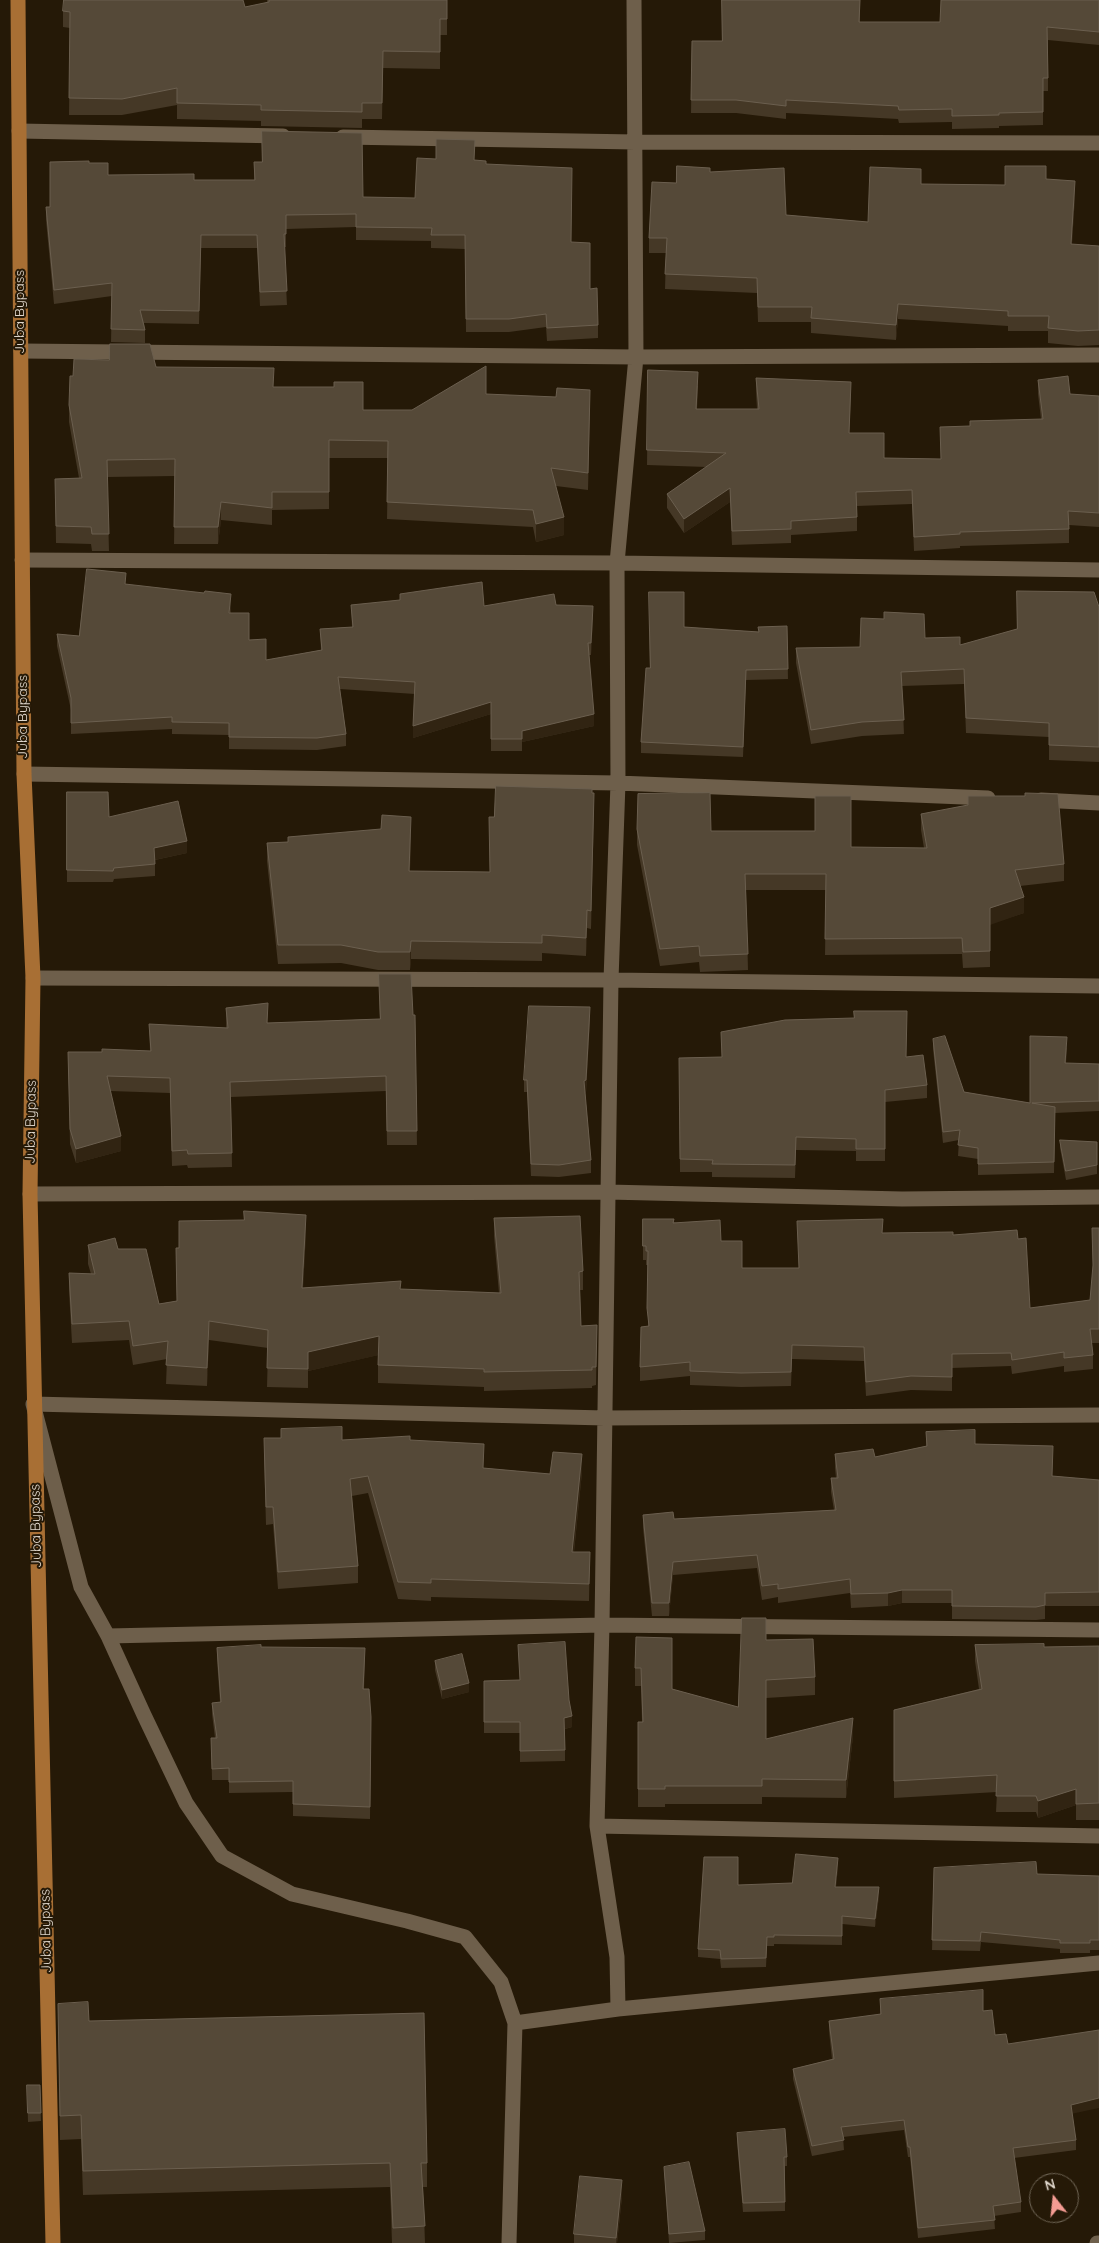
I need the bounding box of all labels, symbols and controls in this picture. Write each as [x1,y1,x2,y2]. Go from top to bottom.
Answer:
street label: Juba Bypass [12,270,28,354]
street label: Juba Bypass [15,675,31,759]
street label: Juba Bypass [22,1080,40,1164]
street label: Juba Bypass [27,1484,45,1568]
street label: Juba Bypass [37,1889,55,1973]
north arrow [1029,2173,1079,2223]
text: N [1043,2174,1058,2195]

